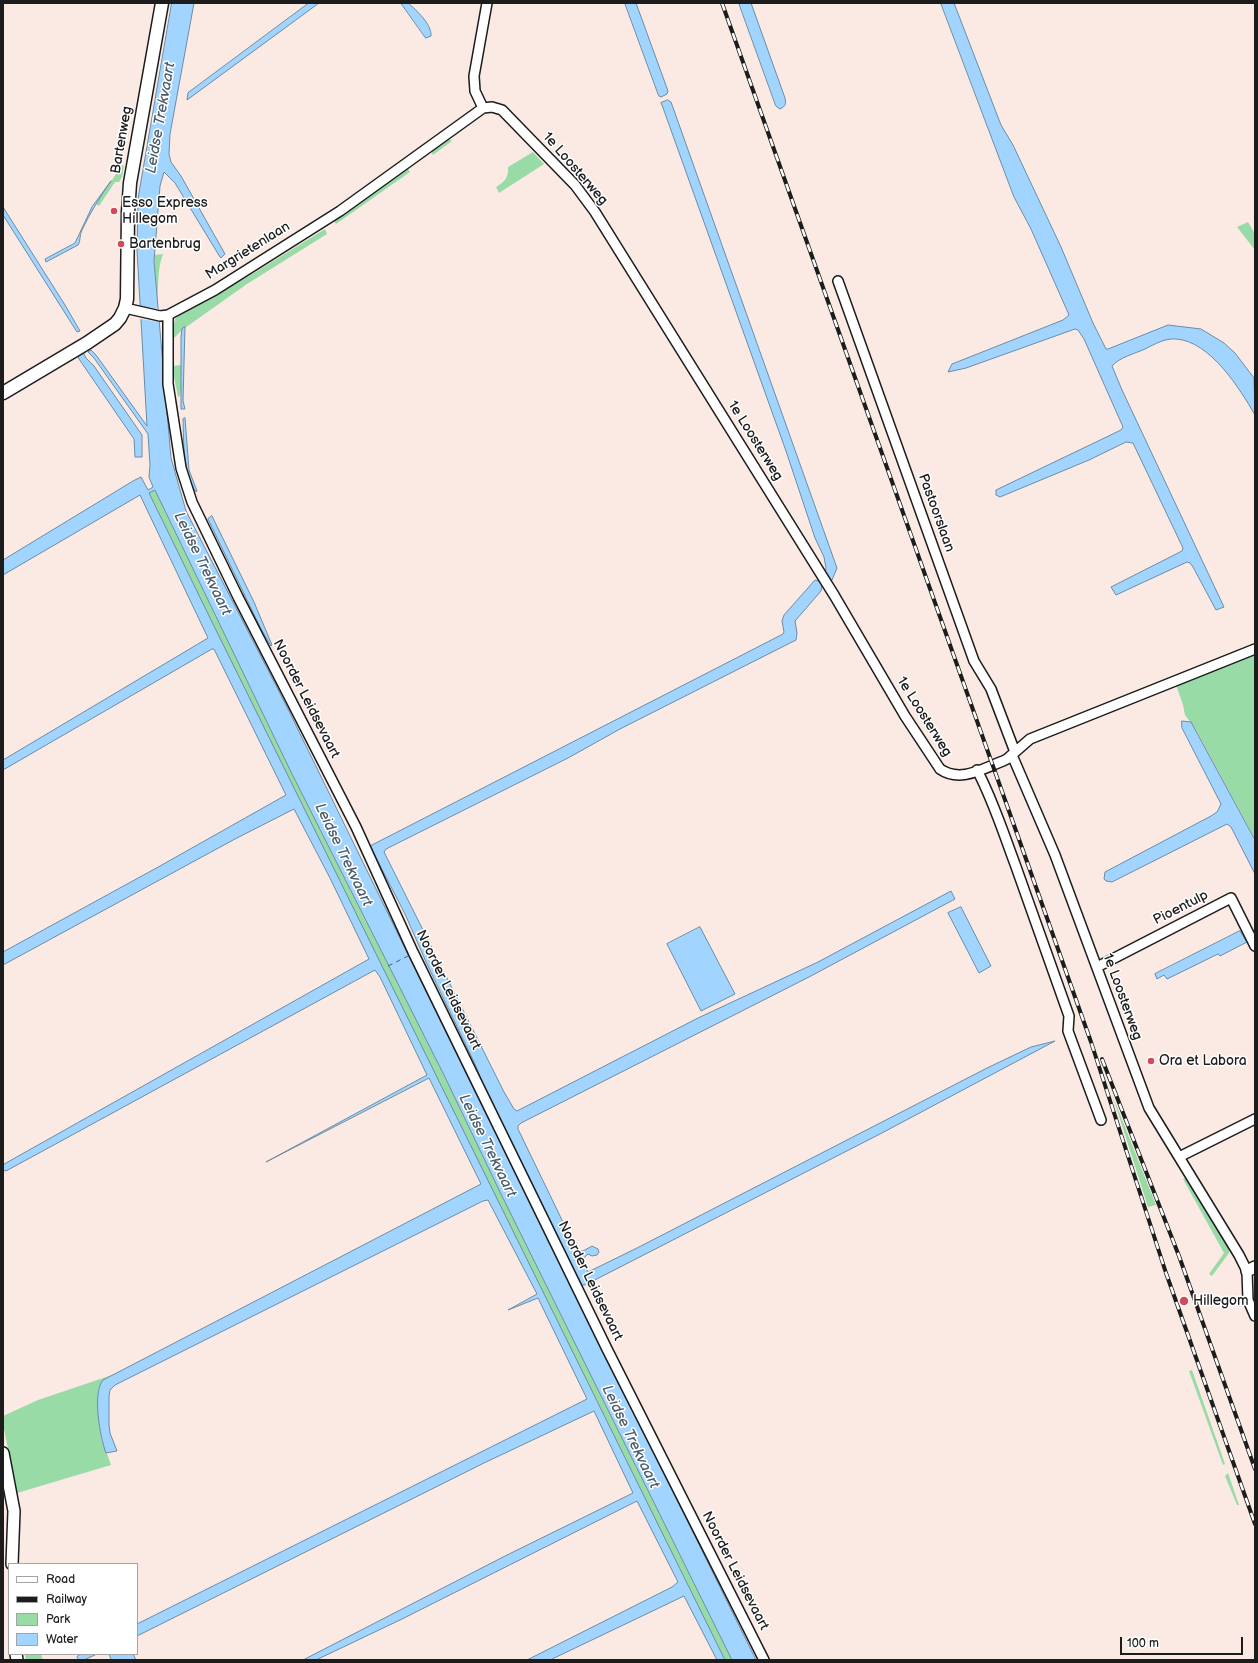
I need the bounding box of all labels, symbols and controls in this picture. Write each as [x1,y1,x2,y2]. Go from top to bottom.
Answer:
water label: Leidse Trekvaart [142,61,180,175]
street label: Bartenweg [108,105,136,175]
street label: 1e Loosterweg [539,129,611,209]
place label: Esso Express Hillegom [122,195,208,228]
marker: Esso Express Hillegom [109,206,119,216]
street label: Margrietenlaan [203,218,293,284]
place label: Bartenbrug [129,236,201,252]
marker: Bartenbrug [116,239,126,249]
street label: 1e Loosterweg [724,398,786,484]
street label: Pastoorslaan [914,472,958,554]
water label: Leidse Trekvaart [169,509,235,619]
street label: Noorder Leidsevaart [269,637,343,761]
street label: 1e Loosterweg [893,674,955,760]
water label: Leidse Trekvaart [310,800,376,910]
street label: Pioentulp [1151,887,1211,929]
street label: Noorder Leidsevaart [412,928,484,1052]
street label: 1e Loosterweg [1099,951,1145,1043]
place label: Ora et Labora [1159,1053,1247,1069]
marker: Ora et Labora [1146,1056,1156,1066]
water label: Leidse Trekvaart [454,1091,520,1201]
street label: Noorder Leidsevaart [554,1219,626,1343]
place label: Hillegom [1193,1293,1249,1309]
marker: Hillegom [1178,1295,1190,1307]
water label: Leidse Trekvaart [597,1382,663,1492]
street label: Noorder Leidsevaart [698,1509,772,1633]
legend [8,1563,138,1655]
text: Road [46,1572,75,1587]
text: Railway [46,1592,87,1607]
text: Park [46,1612,70,1627]
scale bar [1122,1629,1245,1655]
text: Water [46,1632,78,1647]
text: 100 m [1127,1636,1159,1651]

